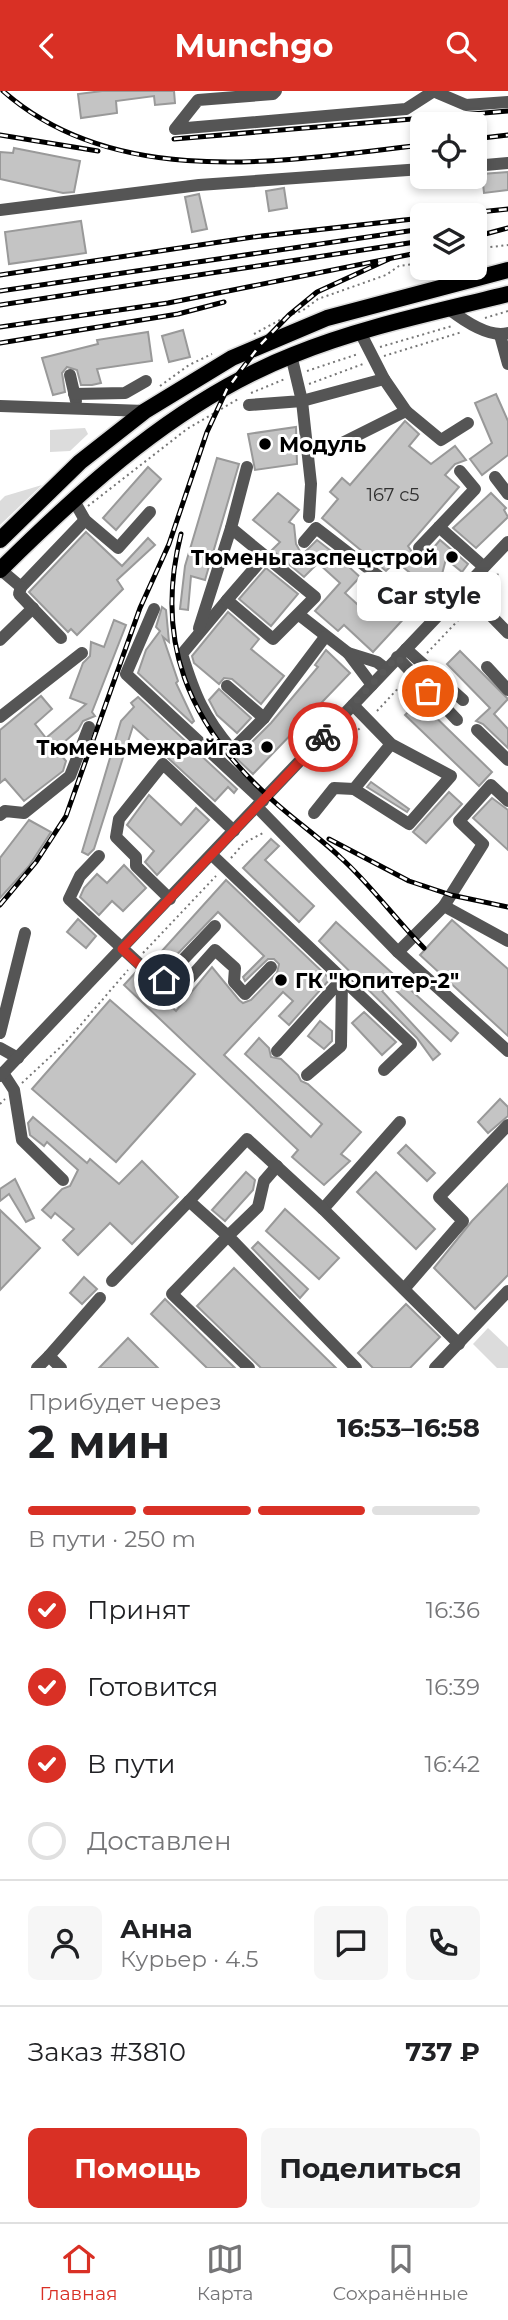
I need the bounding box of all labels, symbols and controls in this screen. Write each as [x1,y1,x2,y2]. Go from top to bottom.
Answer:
text: Munchgo [174,26,334,65]
icon: back [28,27,66,65]
icon: search [442,27,480,65]
map controls [410,112,487,280]
button: locate [410,112,487,189]
button: layers [410,203,487,280]
place label: Модуль [279,432,367,457]
marker: Модуль [257,436,273,452]
house number: 167 с5 [367,484,419,506]
place label: Тюменьгазспецстрой [191,545,438,570]
marker: Тюменьгазспецстрой [444,549,460,565]
callout: Car style [356,572,500,621]
text: Car style [377,582,481,610]
pin [398,661,458,721]
icon: bag [409,672,447,710]
courier [288,702,358,772]
icon: bike [304,718,342,756]
place label: Тюменьмежрайгаз [36,735,253,760]
marker: Тюменьмежрайгаз [259,739,275,755]
pin [134,950,194,1010]
icon: home [145,961,183,999]
place label: ГК "Юпитер-2" [295,968,459,993]
marker: ГК "Юпитер-2" [273,972,289,988]
text: Прибудет через [28,1388,222,1416]
text: 16:53–16:58 [337,1412,480,1444]
text: 2 мин [28,1413,170,1470]
text: В пути · 250 m [28,1525,196,1553]
icon: check [28,1591,66,1629]
text: Принят [87,1594,190,1626]
text: 16:36 [426,1596,480,1624]
icon: check [28,1668,66,1706]
text: Готовится [87,1671,218,1703]
text: 16:39 [426,1673,480,1701]
icon: check [28,1745,66,1783]
text: В пути [87,1748,176,1780]
text: 16:42 [425,1750,480,1778]
text: Доставлен [87,1825,232,1857]
button: person [28,1906,102,1980]
button: chat [314,1906,388,1980]
button: phone [406,1906,480,1980]
text: Анна [120,1913,193,1945]
text: Курьер · 4.5 [120,1945,259,1973]
text: Заказ #3810 [28,2036,186,2068]
text: 737 ₽ [405,2036,480,2068]
button: Помощь [28,2128,247,2208]
button: Поделиться [261,2128,480,2208]
tab: Главная [40,2240,118,2305]
tab: Карта [197,2240,253,2305]
tab: Сохранённые [333,2240,468,2305]

